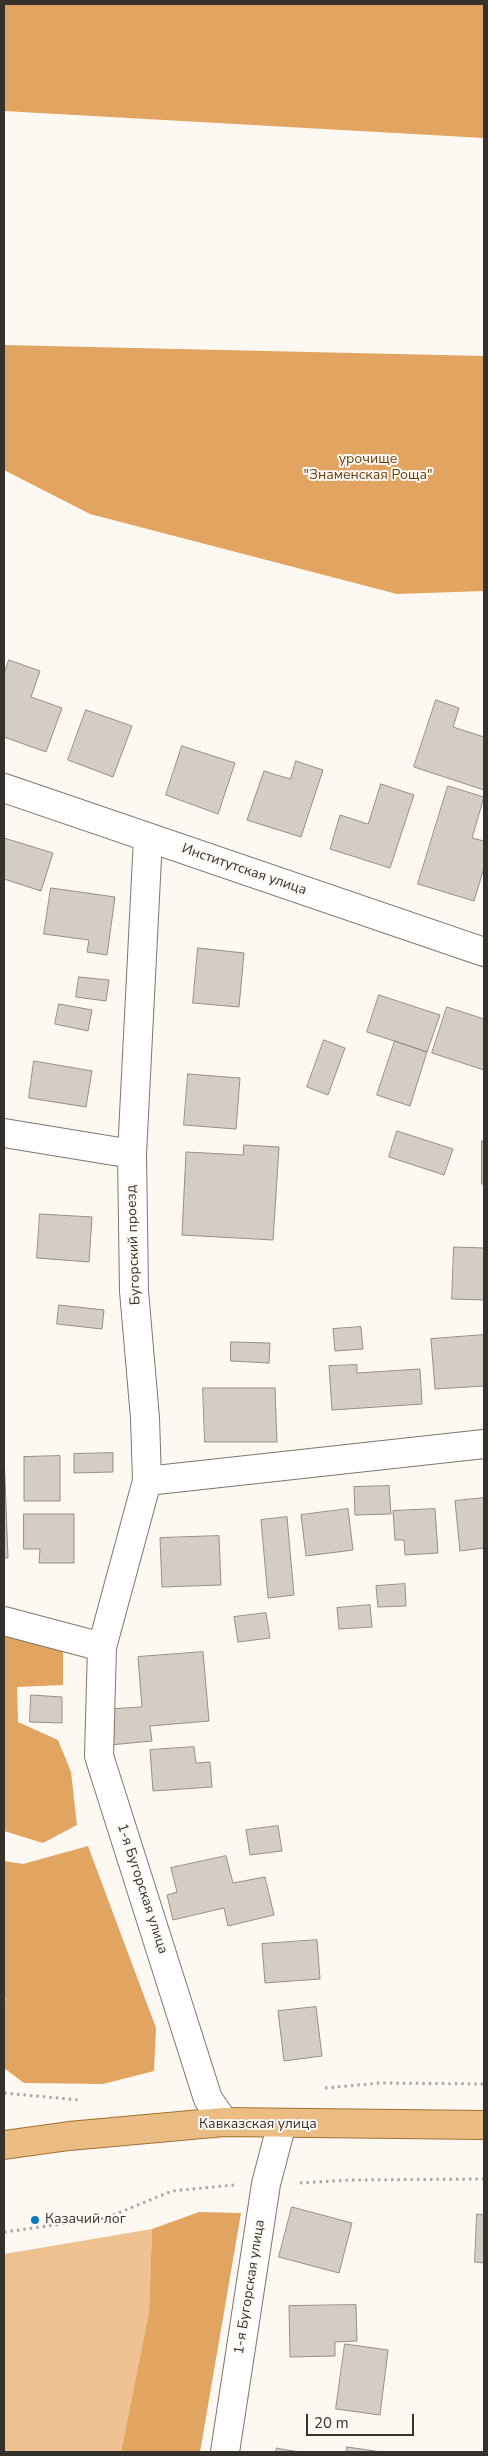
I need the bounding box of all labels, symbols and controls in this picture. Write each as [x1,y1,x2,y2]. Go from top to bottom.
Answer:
park label: урочище "Знаменская Роща" [303,452,433,484]
street label: Институтская улица [179,841,309,899]
street label: Бугорский проезд [124,1185,144,1305]
street label: 1-я Бугорская улица [113,1822,171,1956]
street label: Кавказская улица [199,2117,317,2133]
place label: Казачий лог [45,2212,126,2228]
marker: Казачий лог [29,2214,41,2226]
street label: 1-я Бугорская улица [231,2218,269,2356]
scale bar [308,2404,416,2436]
text: 20 m [314,2413,349,2433]

